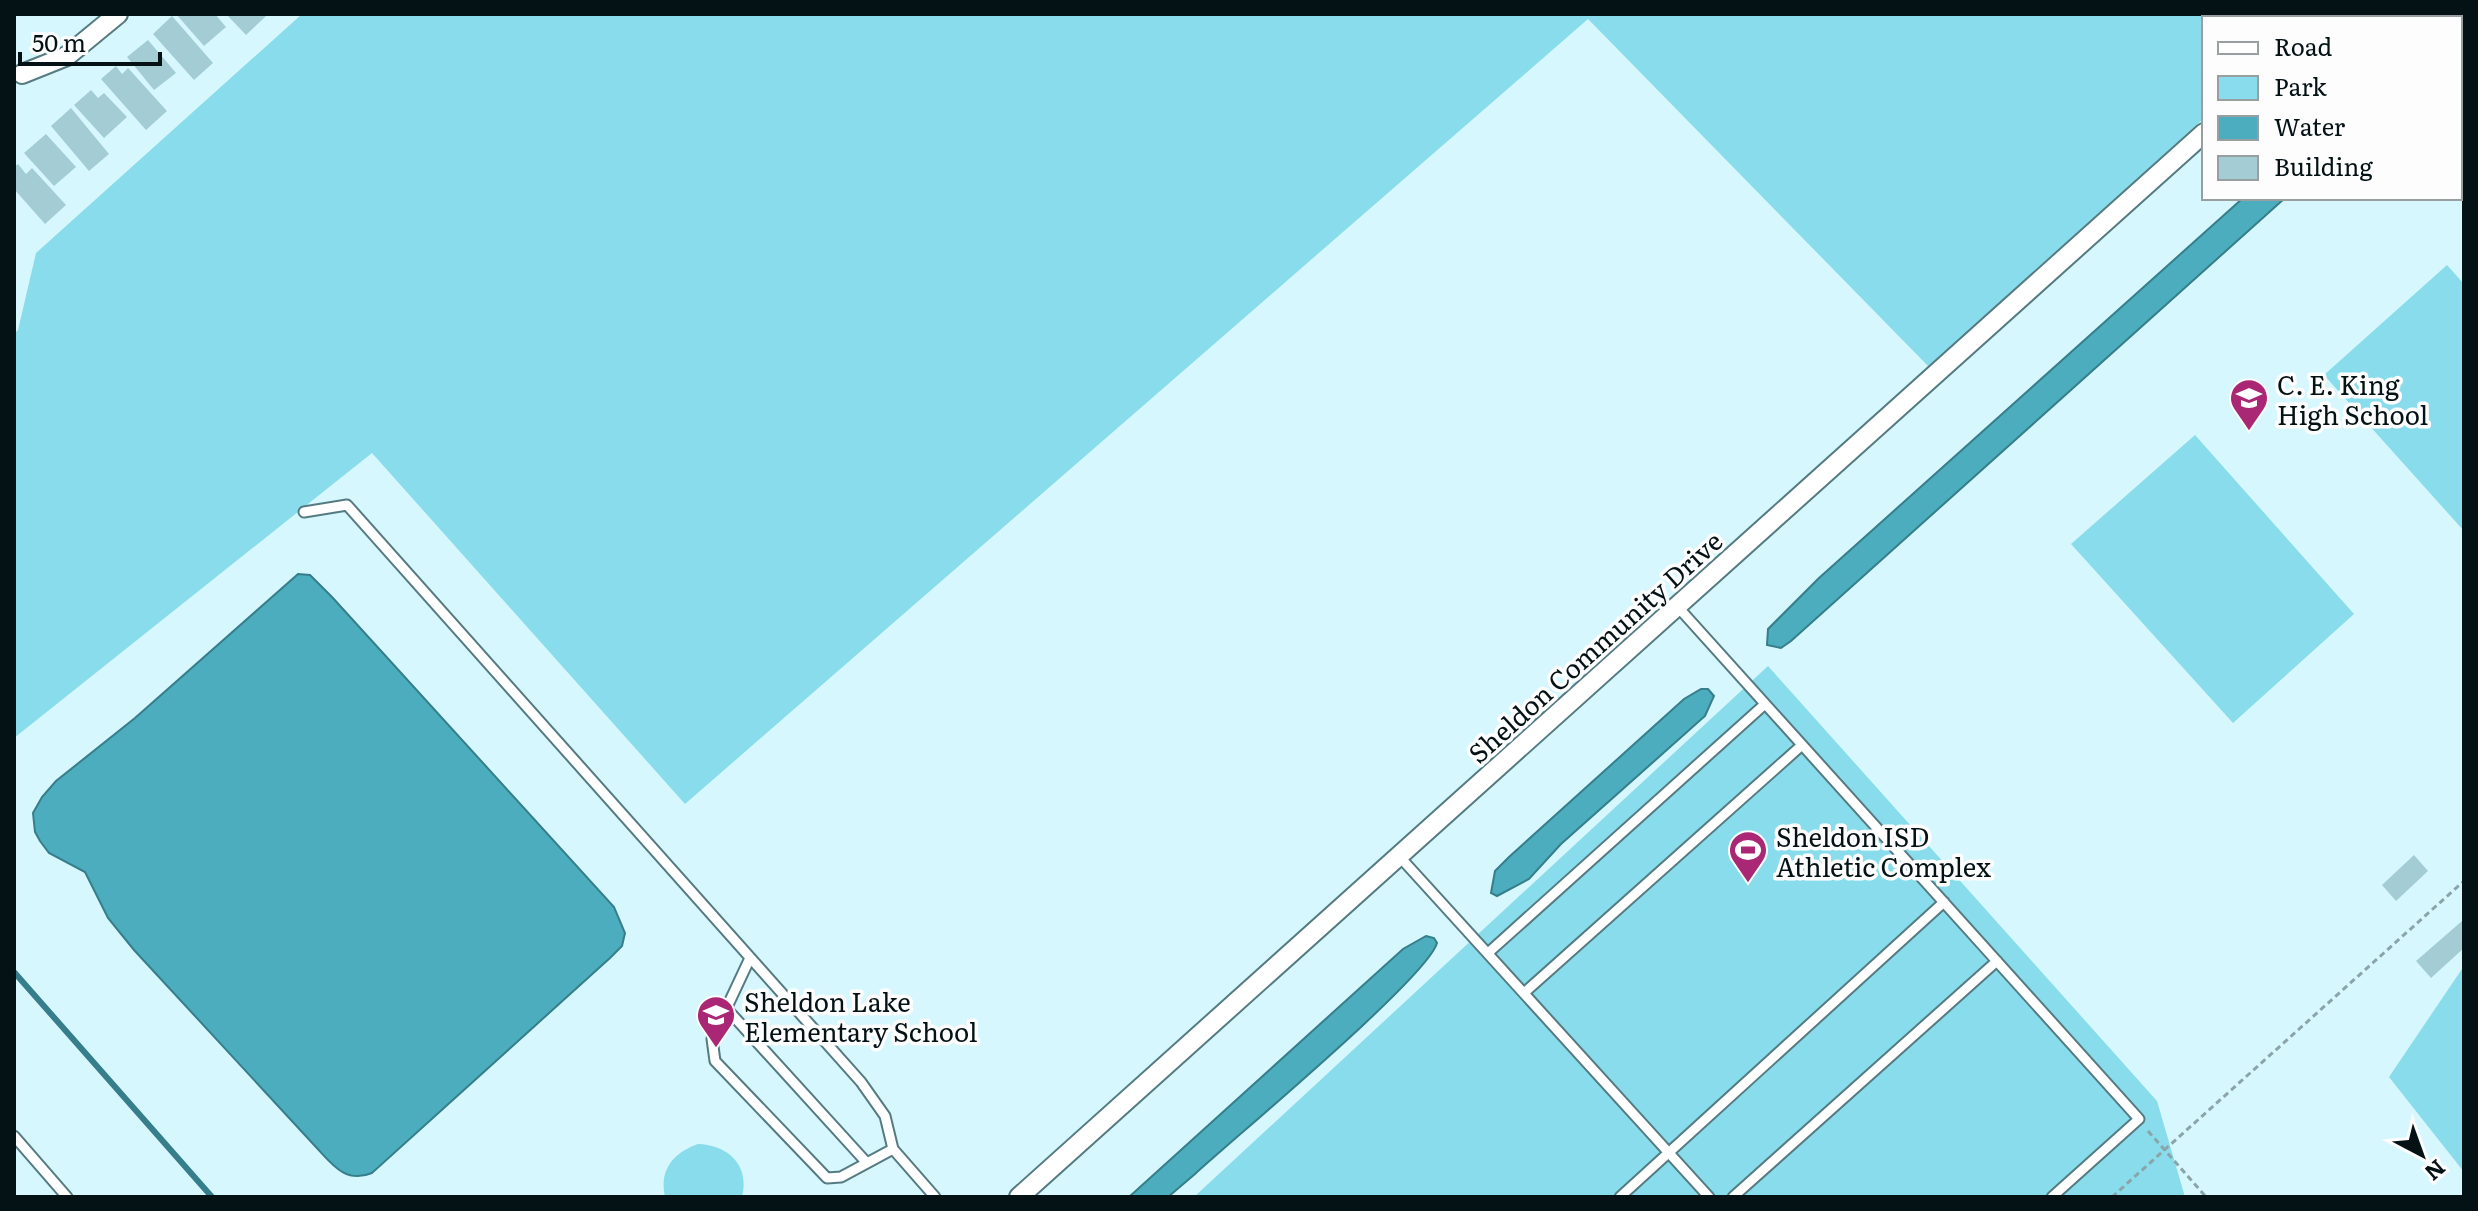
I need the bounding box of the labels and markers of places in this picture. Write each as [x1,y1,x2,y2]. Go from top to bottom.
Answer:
place label: C. E. King High School [2277,364,2429,433]
school or university icon: C. E. King High School [2228,377,2270,432]
place label: Sheldon ISD Athletic Complex [1776,816,1991,885]
sports icon: Sheldon ISD Athletic Complex [1727,829,1769,884]
place label: Sheldon Lake Elementary School [744,981,978,1050]
school or university icon: Sheldon Lake Elementary School [695,994,737,1049]

